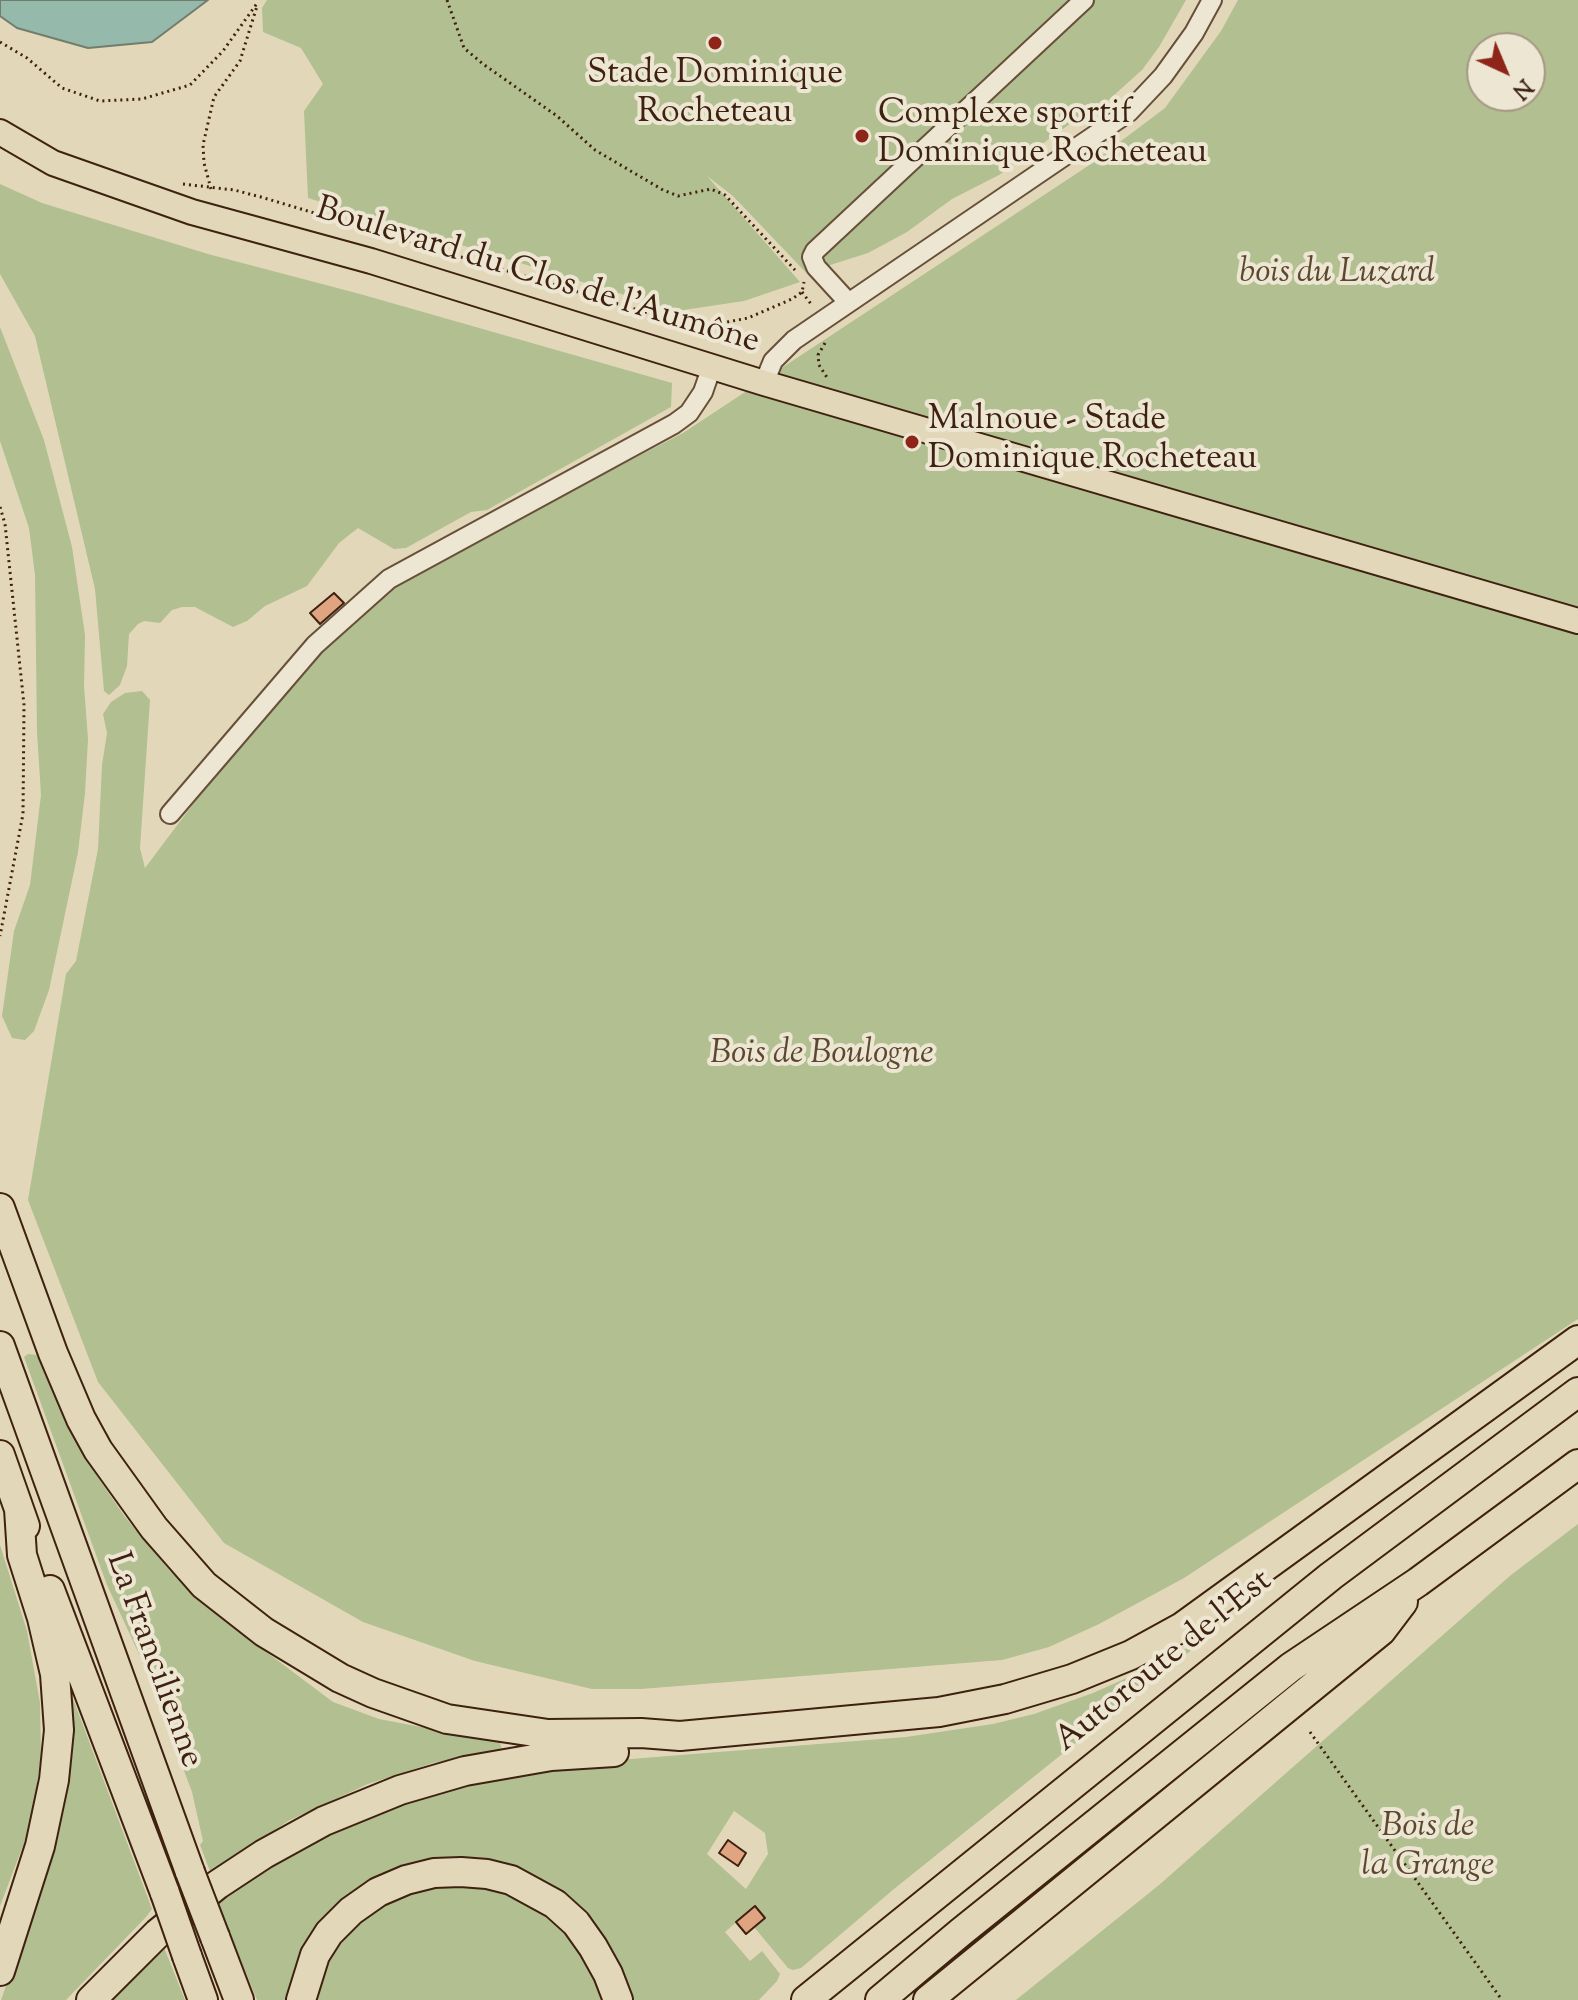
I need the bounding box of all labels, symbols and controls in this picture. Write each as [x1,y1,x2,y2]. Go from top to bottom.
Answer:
north arrow [1466,32,1546,112]
marker: Stade Dominique Rocheteau [706,34,724,52]
place label: Stade Dominique Rocheteau [587,56,843,136]
text: N [1504,70,1539,105]
place label: Complexe sportif Dominique Rocheteau [878,96,1207,176]
marker: Complexe sportif Dominique Rocheteau [853,127,871,145]
street label: Boulevard du Clos de l'Aumône [310,191,764,365]
park label: bois du Luzard [1239,255,1435,295]
place label: Malnoue - Stade Dominique Rocheteau [928,402,1257,482]
marker: Malnoue - Stade Dominique Rocheteau [903,433,921,451]
park label: Bois de Boulogne [710,1036,934,1076]
street label: La Francilienne [94,1548,210,1774]
street label: Autoroute de l’Est [1048,1563,1282,1763]
park label: Bois de la Grange [1362,1809,1494,1888]

